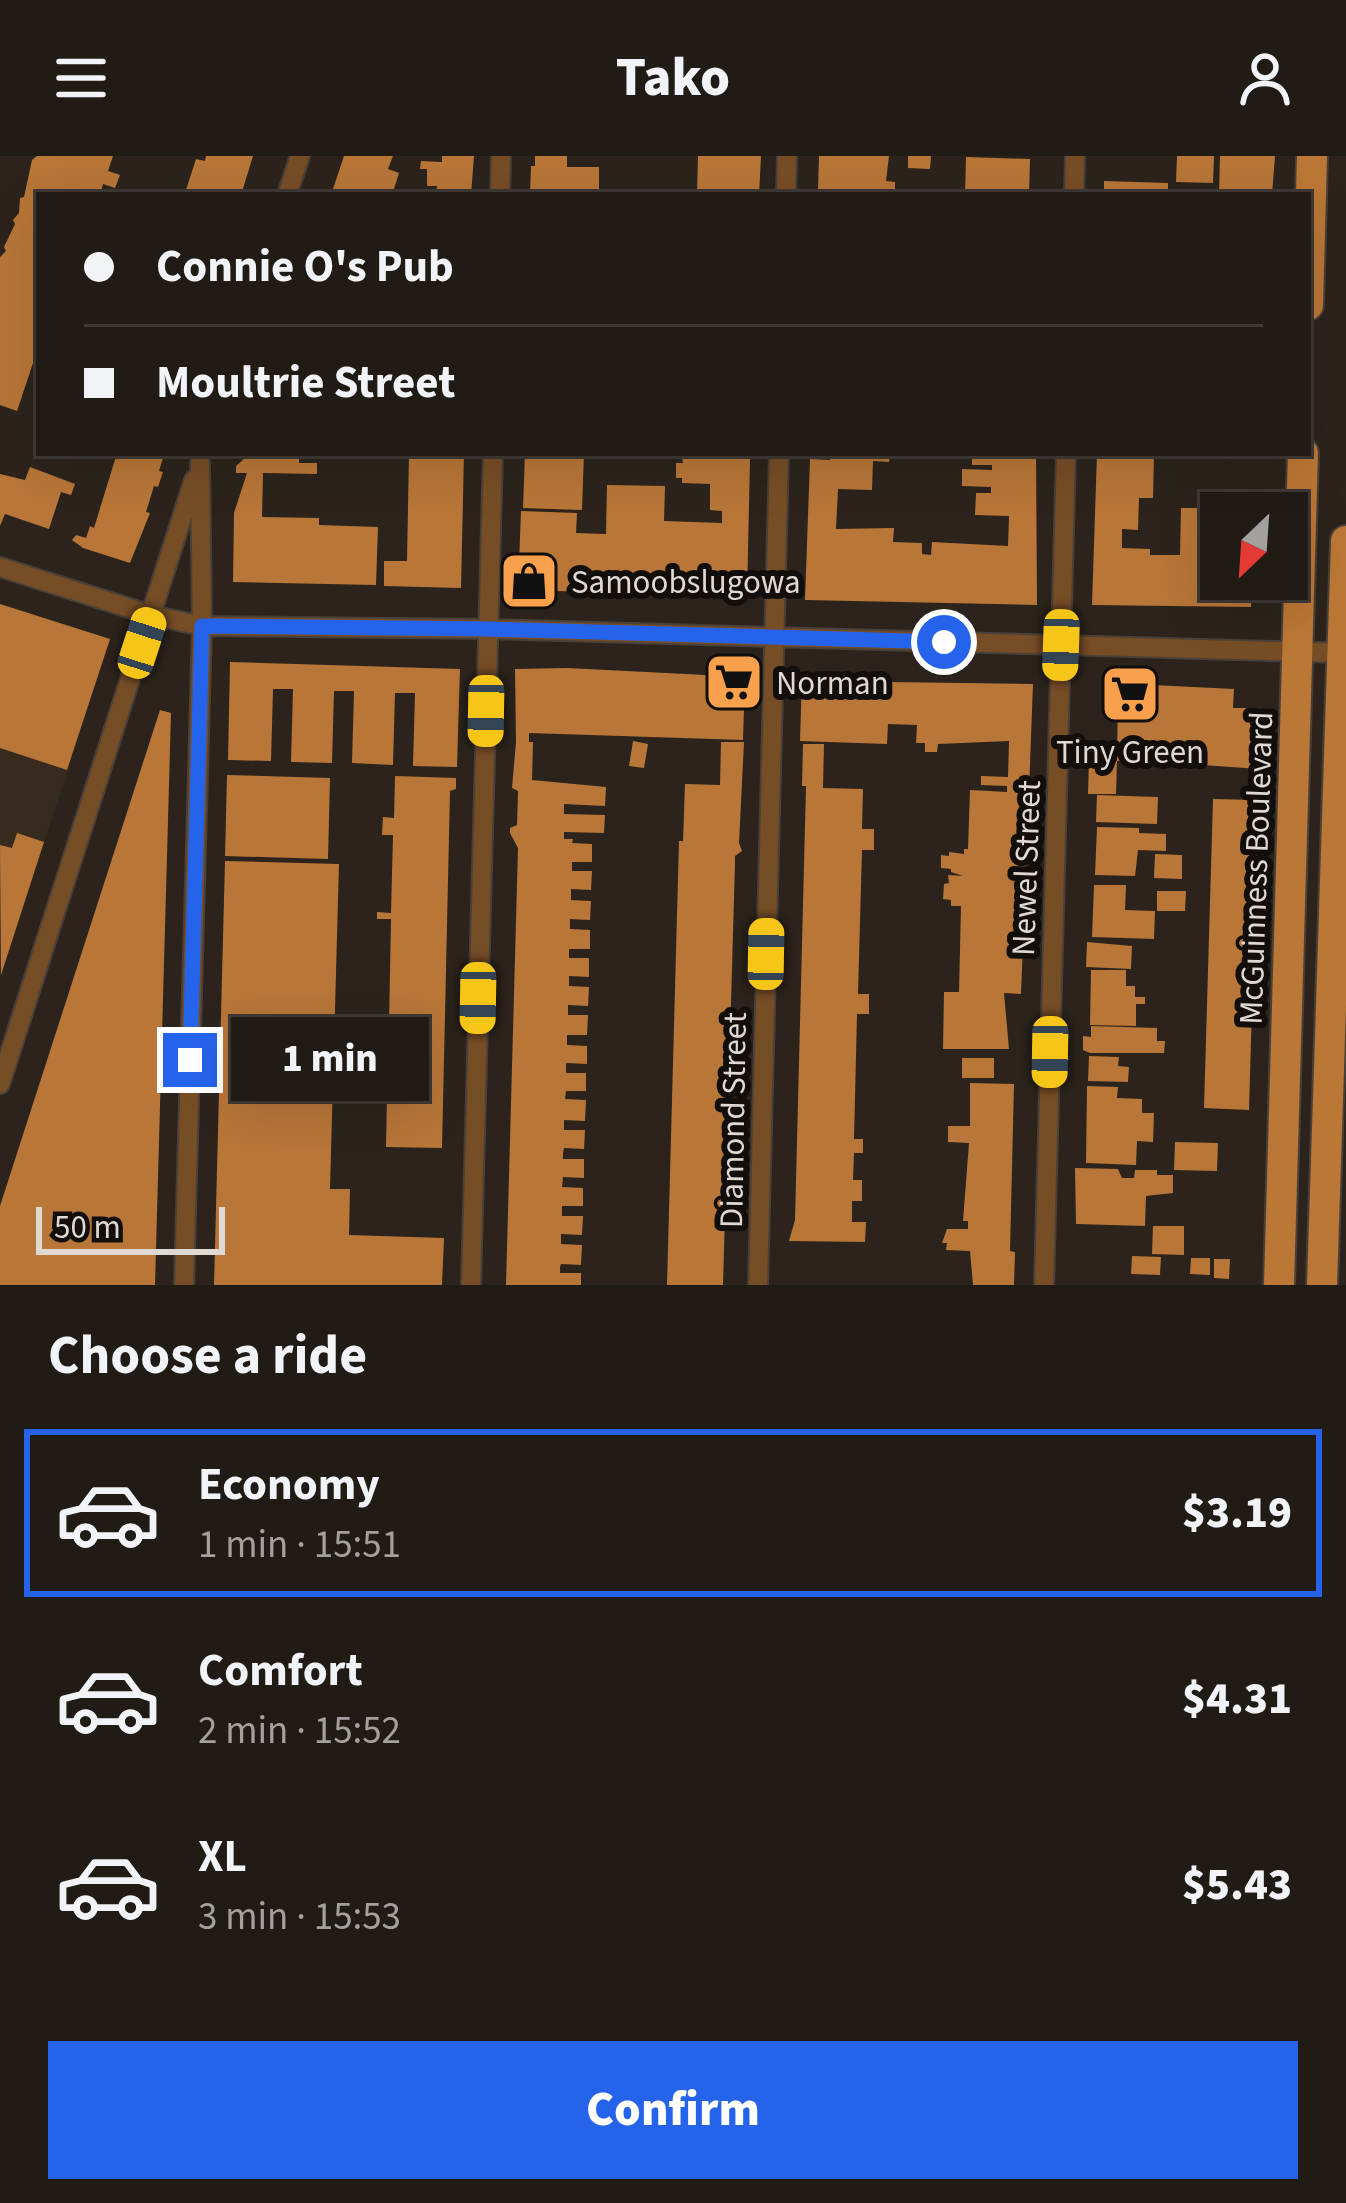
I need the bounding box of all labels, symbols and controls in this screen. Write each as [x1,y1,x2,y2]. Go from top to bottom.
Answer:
text: Tako [616,40,730,117]
icon: menu [48,45,114,111]
icon: person [1232,45,1298,111]
text: Connie O's Pub [156,235,454,299]
text: Moultrie Street [156,351,455,415]
north arrow [1200,492,1308,600]
map controls [1200,492,1308,600]
shop icon: Samoobslugowa [498,550,560,612]
place label: Samoobslugowa [571,559,801,606]
car [114,603,170,683]
car [1042,608,1080,682]
route start [917,615,971,669]
supermarket icon: Norman [703,651,765,713]
place label: Norman [776,660,889,707]
supermarket icon: Tiny Green [1099,663,1161,725]
car [467,675,505,747]
street label: McGuinness Boulevard [1228,711,1285,1025]
place label: Tiny Green [1056,729,1204,776]
street label: Newel Street [1000,780,1053,957]
car [747,918,785,990]
car [459,962,497,1034]
street label: Diamond Street [708,1012,759,1228]
car [1031,1016,1069,1088]
callout: 1 min [232,1018,430,1102]
text: 1 min [282,1031,378,1087]
route end [163,1033,217,1087]
scale bar [36,1201,225,1254]
text: 50 m [54,1204,121,1251]
text: Choose a ride [48,1318,367,1395]
text: Economy [198,1453,380,1517]
icon: car [54,1459,162,1567]
text: $3.19 [1182,1481,1292,1545]
text: 1 min · 15:51 [198,1517,401,1573]
text: Comfort [198,1639,363,1703]
icon: car [54,1645,162,1753]
text: $4.31 [1182,1667,1292,1731]
text: 2 min · 15:52 [198,1703,401,1759]
text: XL [198,1825,247,1889]
icon: car [54,1831,162,1939]
text: $5.43 [1182,1853,1292,1917]
text: 3 min · 15:53 [198,1889,401,1945]
button: Confirm [48,2041,1298,2179]

